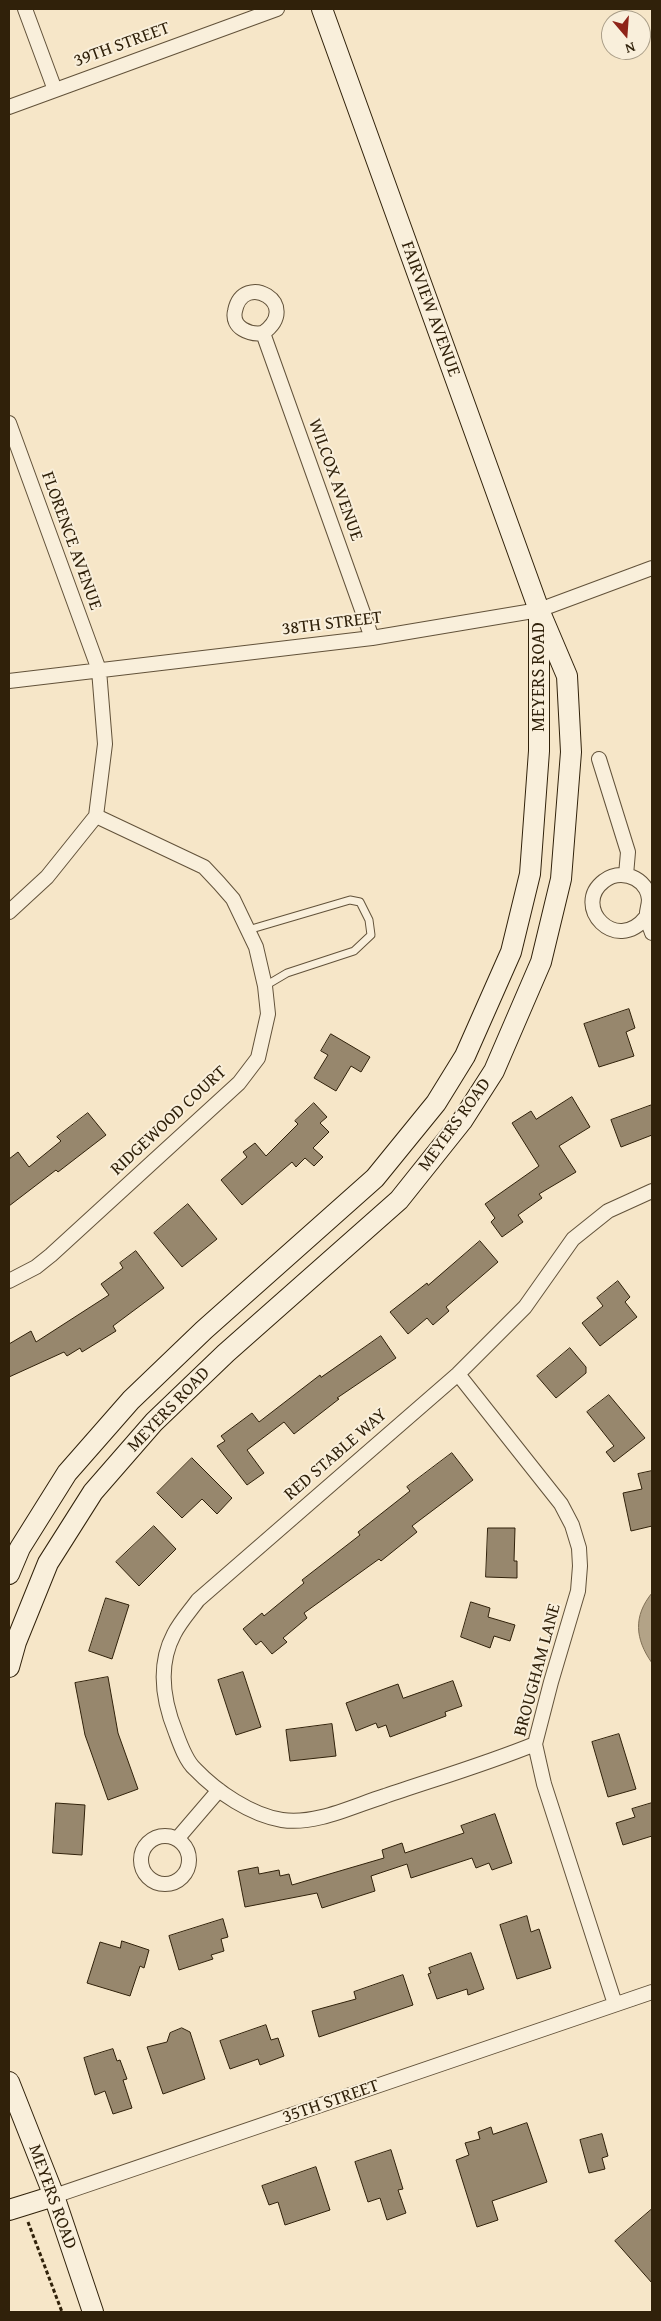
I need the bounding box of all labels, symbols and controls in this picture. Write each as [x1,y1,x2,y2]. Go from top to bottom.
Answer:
north arrow [601,10,651,60]
street label: 39TH STREET [71,18,173,72]
text: N [623,37,638,59]
street label: FAIRVIEW AVENUE [395,238,465,380]
street label: WILCOX AVENUE [303,416,367,544]
street label: FLORENCE AVENUE [36,469,106,613]
street label: 38TH STREET [281,607,383,641]
street label: MEYERS ROAD [528,622,550,732]
street label: RIDGEWOOD COURT [106,1062,232,1180]
street label: MEYERS ROAD [414,1074,496,1176]
street label: MEYERS ROAD [123,1363,215,1457]
street label: RED STABLE WAY [280,1404,392,1506]
street label: BROUGHAM LANE [510,1601,566,1739]
street label: 35TH STREET [280,2075,382,2129]
street label: MEYERS ROAD [23,2142,81,2252]

